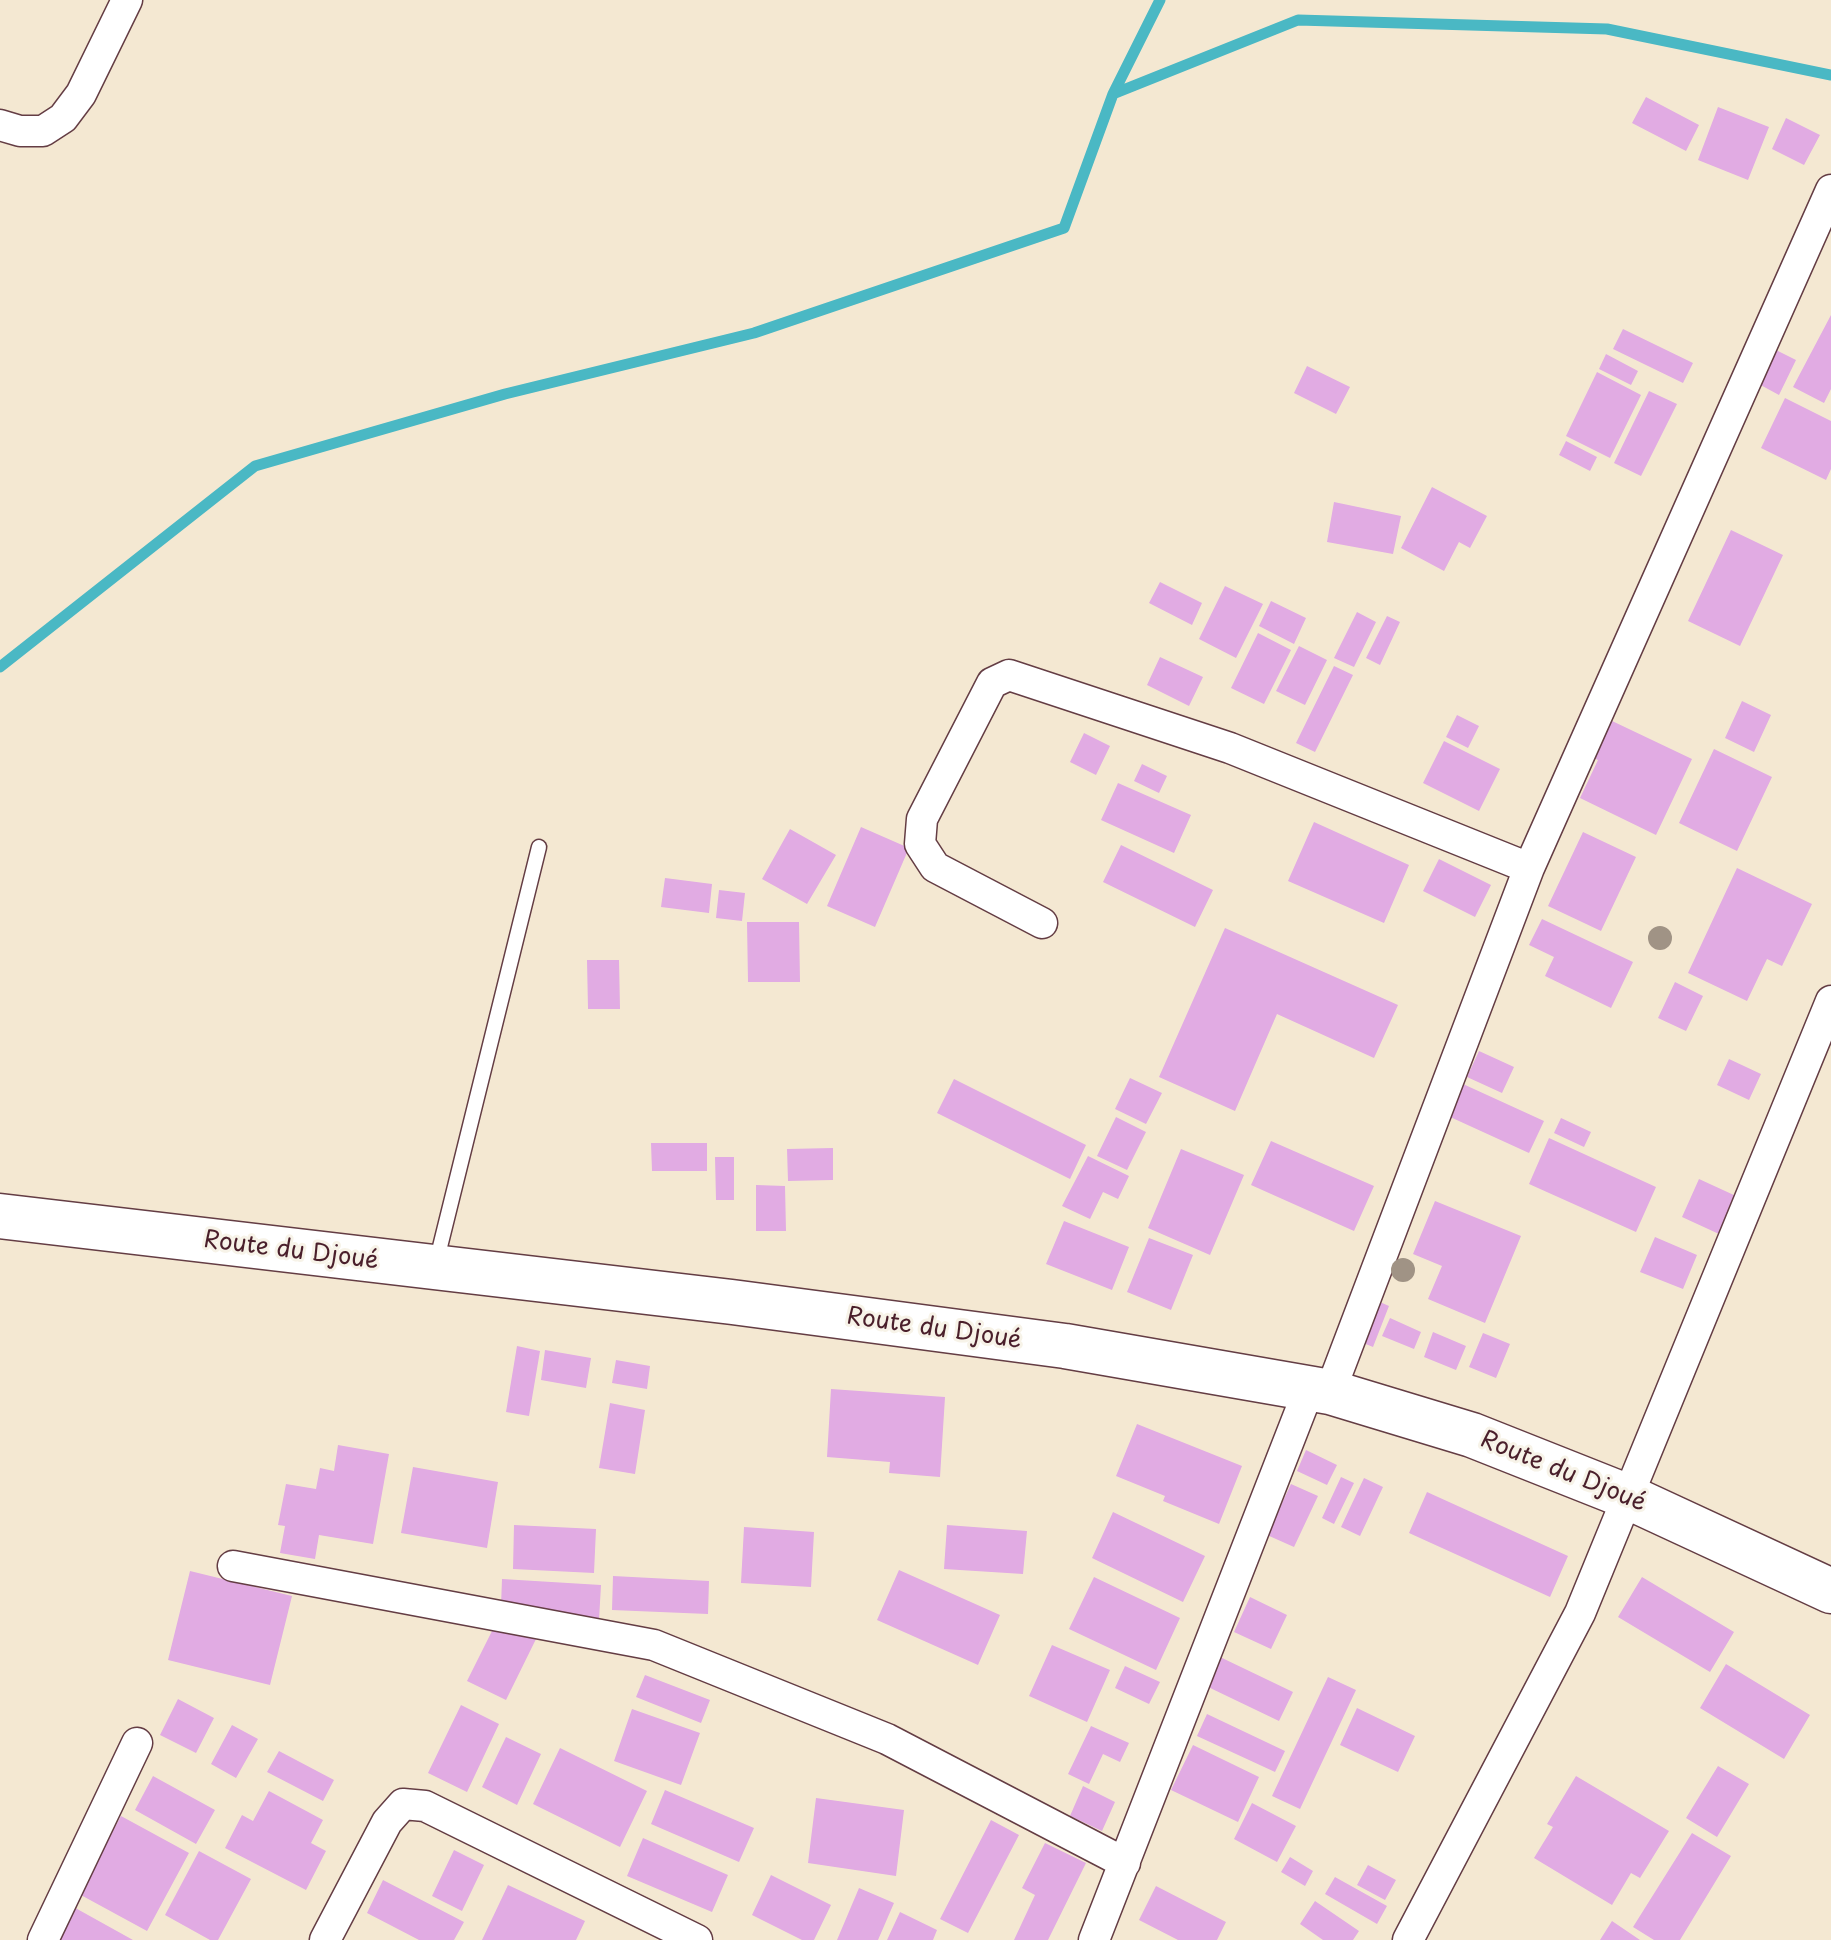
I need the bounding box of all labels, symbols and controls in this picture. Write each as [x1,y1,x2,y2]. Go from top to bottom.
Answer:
street label: Route du Djoué [202,1226,380,1276]
street label: Route du Djoué [845,1302,1023,1356]
street label: Route du Djoué [1476,1426,1650,1518]

